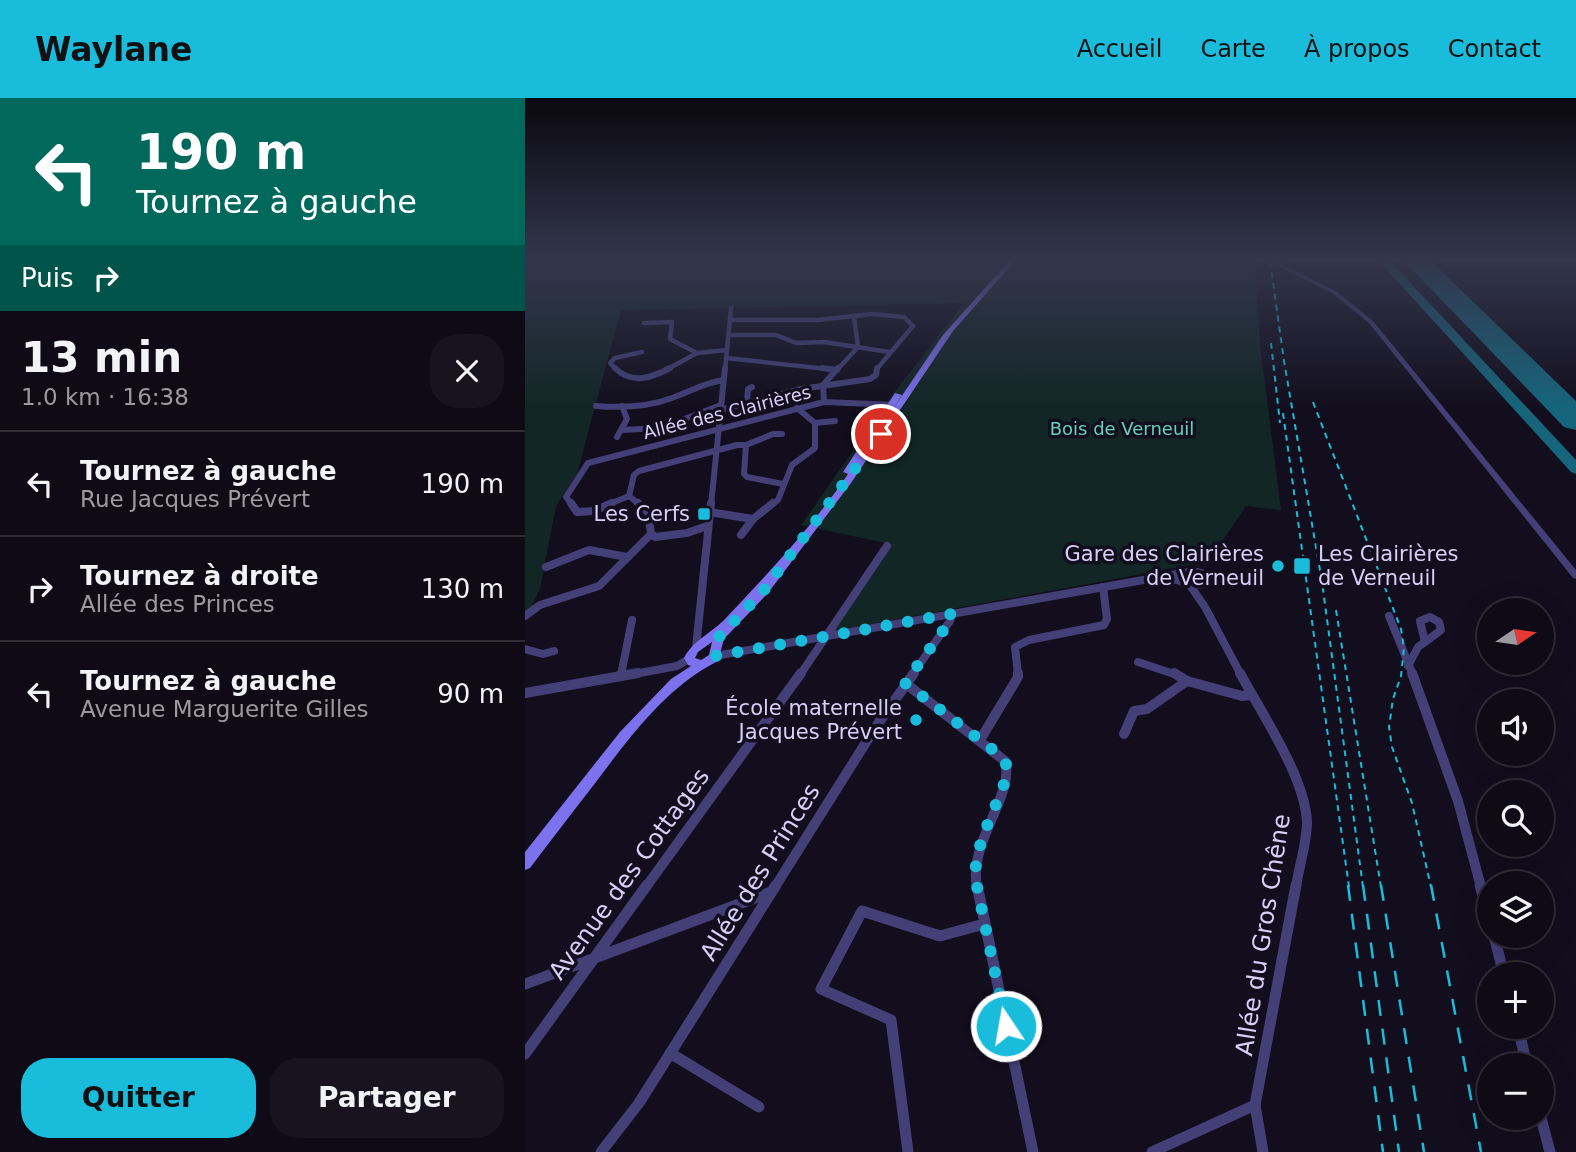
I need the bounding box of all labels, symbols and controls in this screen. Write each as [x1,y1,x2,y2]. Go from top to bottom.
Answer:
text: Waylane [35,30,192,69]
text: Accueil [1077,35,1162,63]
text: Carte [1200,35,1266,63]
text: À propos [1304,35,1410,63]
text: Contact [1448,35,1541,63]
text: 190 m [136,124,306,181]
icon: left [21,126,112,217]
text: Tournez à gauche [136,183,417,221]
icon: right [87,259,125,297]
text: Puis [21,263,73,293]
text: 13 min [21,333,182,382]
button: close [430,334,504,408]
street label: Allée des Clairières [641,381,813,443]
text: 1.0 km · 16:38 [21,384,189,410]
pin [851,404,911,464]
icon: arrive [862,415,900,453]
park label: Bois de Verneuil [1050,418,1194,439]
text: Tournez à gauche [80,456,337,486]
icon: left [21,465,59,503]
text: 190 m [421,469,504,499]
text: Rue Jacques Prévert [80,486,310,512]
place label: Les Cerfs [594,502,690,526]
marker: Les Cerfs [696,506,712,522]
place label: Gare des Clairières de Verneuil [1065,542,1264,590]
place label: Les Clairières de Verneuil [1318,542,1459,590]
marker: Les Clairières de Verneuil [1292,556,1312,576]
marker: Gare des Clairières de Verneuil [1270,558,1286,574]
text: Tournez à droite [80,561,319,591]
icon: right [21,570,59,608]
text: 130 m [421,574,504,604]
text: Allée des Princes [80,591,275,617]
north arrow [1477,598,1554,676]
map controls [1477,598,1554,1130]
text: Tournez à gauche [80,666,337,696]
icon: left [21,675,59,713]
text: 90 m [437,679,504,709]
button: sound [1477,689,1554,766]
place label: École maternelle Jacques Prévert [725,695,902,744]
text: Avenue Marguerite Gilles [80,696,369,722]
marker: École maternelle Jacques Prévert [908,712,924,728]
street label: Avenue des Cottages [543,763,715,985]
street label: Allée des Princes [694,778,826,966]
button: search [1477,780,1554,857]
street label: Allée du Gros Chêne [1230,812,1296,1058]
button: layers [1477,871,1554,948]
button: + [1477,962,1554,1039]
position arrow [969,989,1043,1063]
button: − [1477,1053,1554,1130]
button: Quitter [21,1058,256,1138]
button: Partager [270,1058,504,1138]

